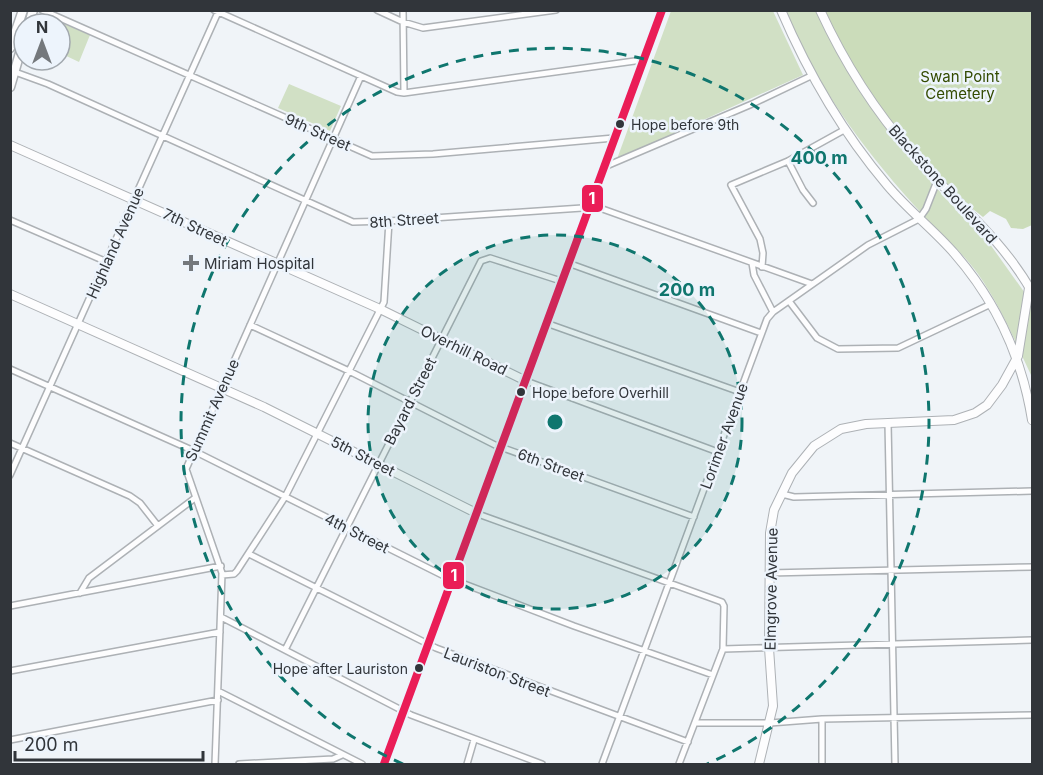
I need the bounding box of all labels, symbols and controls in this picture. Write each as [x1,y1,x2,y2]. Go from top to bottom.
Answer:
north arrow [12,12,72,72]
text: N [36,17,48,37]
park label: Swan Point Cemetery [920,67,1000,103]
street label: 9th Street [282,109,354,155]
place label: Hope before 9th [631,116,739,133]
marker: Hope before 9th [614,118,626,130]
street label: Blackstone Boulevard [885,121,1001,247]
text: 400 m [790,147,848,168]
street label: Highland Avenue [82,184,148,302]
line badge: 1 [581,184,604,213]
text: 1 [589,188,595,208]
street label: 7th Street [160,204,230,250]
street label: 8th Street [369,208,439,232]
marker: Miriam Hospital [182,254,200,272]
place label: Miriam Hospital [204,254,314,273]
text: 200 m [659,279,715,300]
street label: Overhill Road [417,321,511,379]
street label: Bayard Street [380,354,440,448]
street label: Summit Avenue [181,356,243,464]
street label: Lorimer Avenue [696,380,752,492]
place label: Hope before Overhill [532,384,669,401]
marker: Hope before Overhill [515,386,527,398]
centre of rings [545,412,565,432]
street label: 5th Street [328,432,398,480]
street label: 6th Street [515,444,587,486]
street label: 4th Street [321,509,393,557]
street label: Elmgrove Avenue [760,527,782,651]
line badge: 1 [442,561,465,590]
text: 1 [451,565,457,585]
street label: Lauriston Street [441,643,553,701]
place label: Hope after Lauriston [273,660,408,677]
marker: Hope after Lauriston [413,662,425,674]
scale bar [15,724,202,762]
text: 200 m [24,734,79,755]

